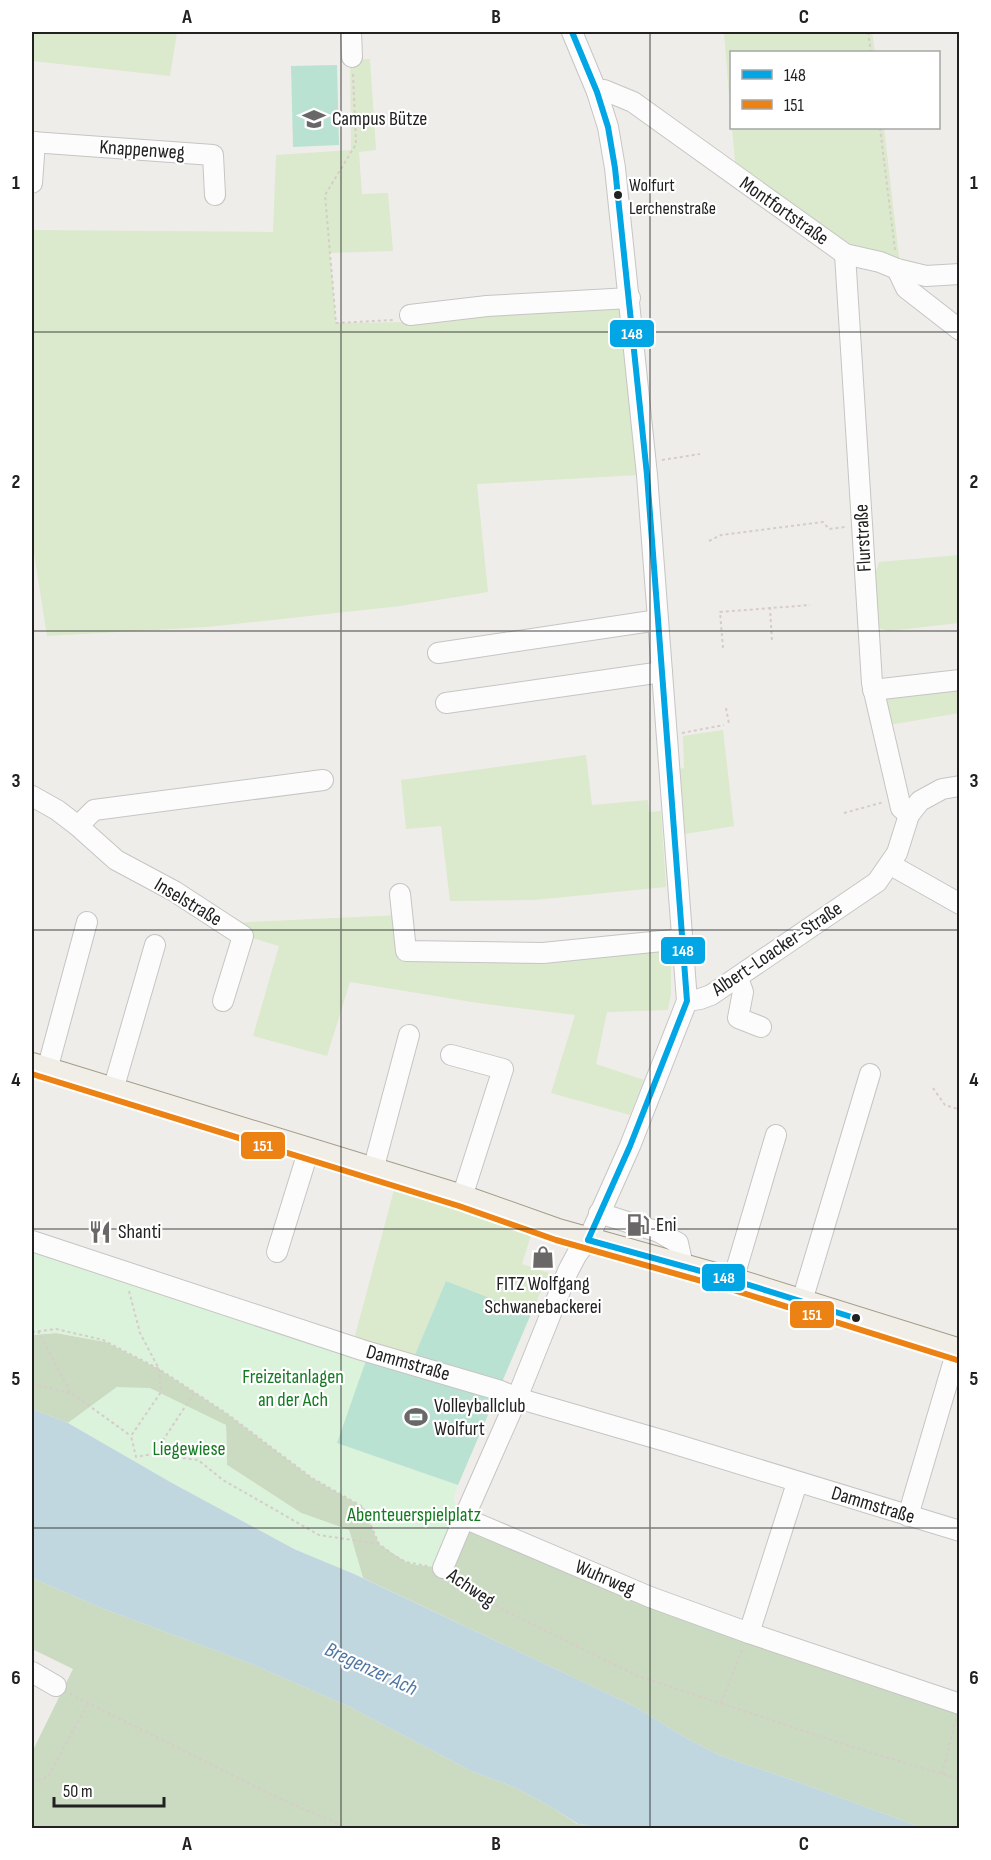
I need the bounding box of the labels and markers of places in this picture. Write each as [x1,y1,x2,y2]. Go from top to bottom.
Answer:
school or university icon: Campus Bütze [301,106,327,132]
place label: Campus Bütze [332,107,427,131]
place label: Wolfurt Lerchenstraße [629,175,716,219]
marker: Wolfurt Lerchenstraße [612,189,624,201]
fuel station icon: Eni [625,1212,651,1238]
place label: Eni [656,1213,677,1237]
restaurant icon: Shanti [87,1219,113,1245]
place label: Shanti [118,1220,161,1244]
shop icon: FITZ Wolfgang Schwanebackerei [530,1244,556,1270]
place label: FITZ Wolfgang Schwanebackerei [485,1272,601,1319]
unlabelled marker [850,1312,862,1324]
place label: Volleyballclub Wolfurt [434,1394,526,1441]
sports icon: Volleyballclub Wolfurt [403,1404,429,1430]

